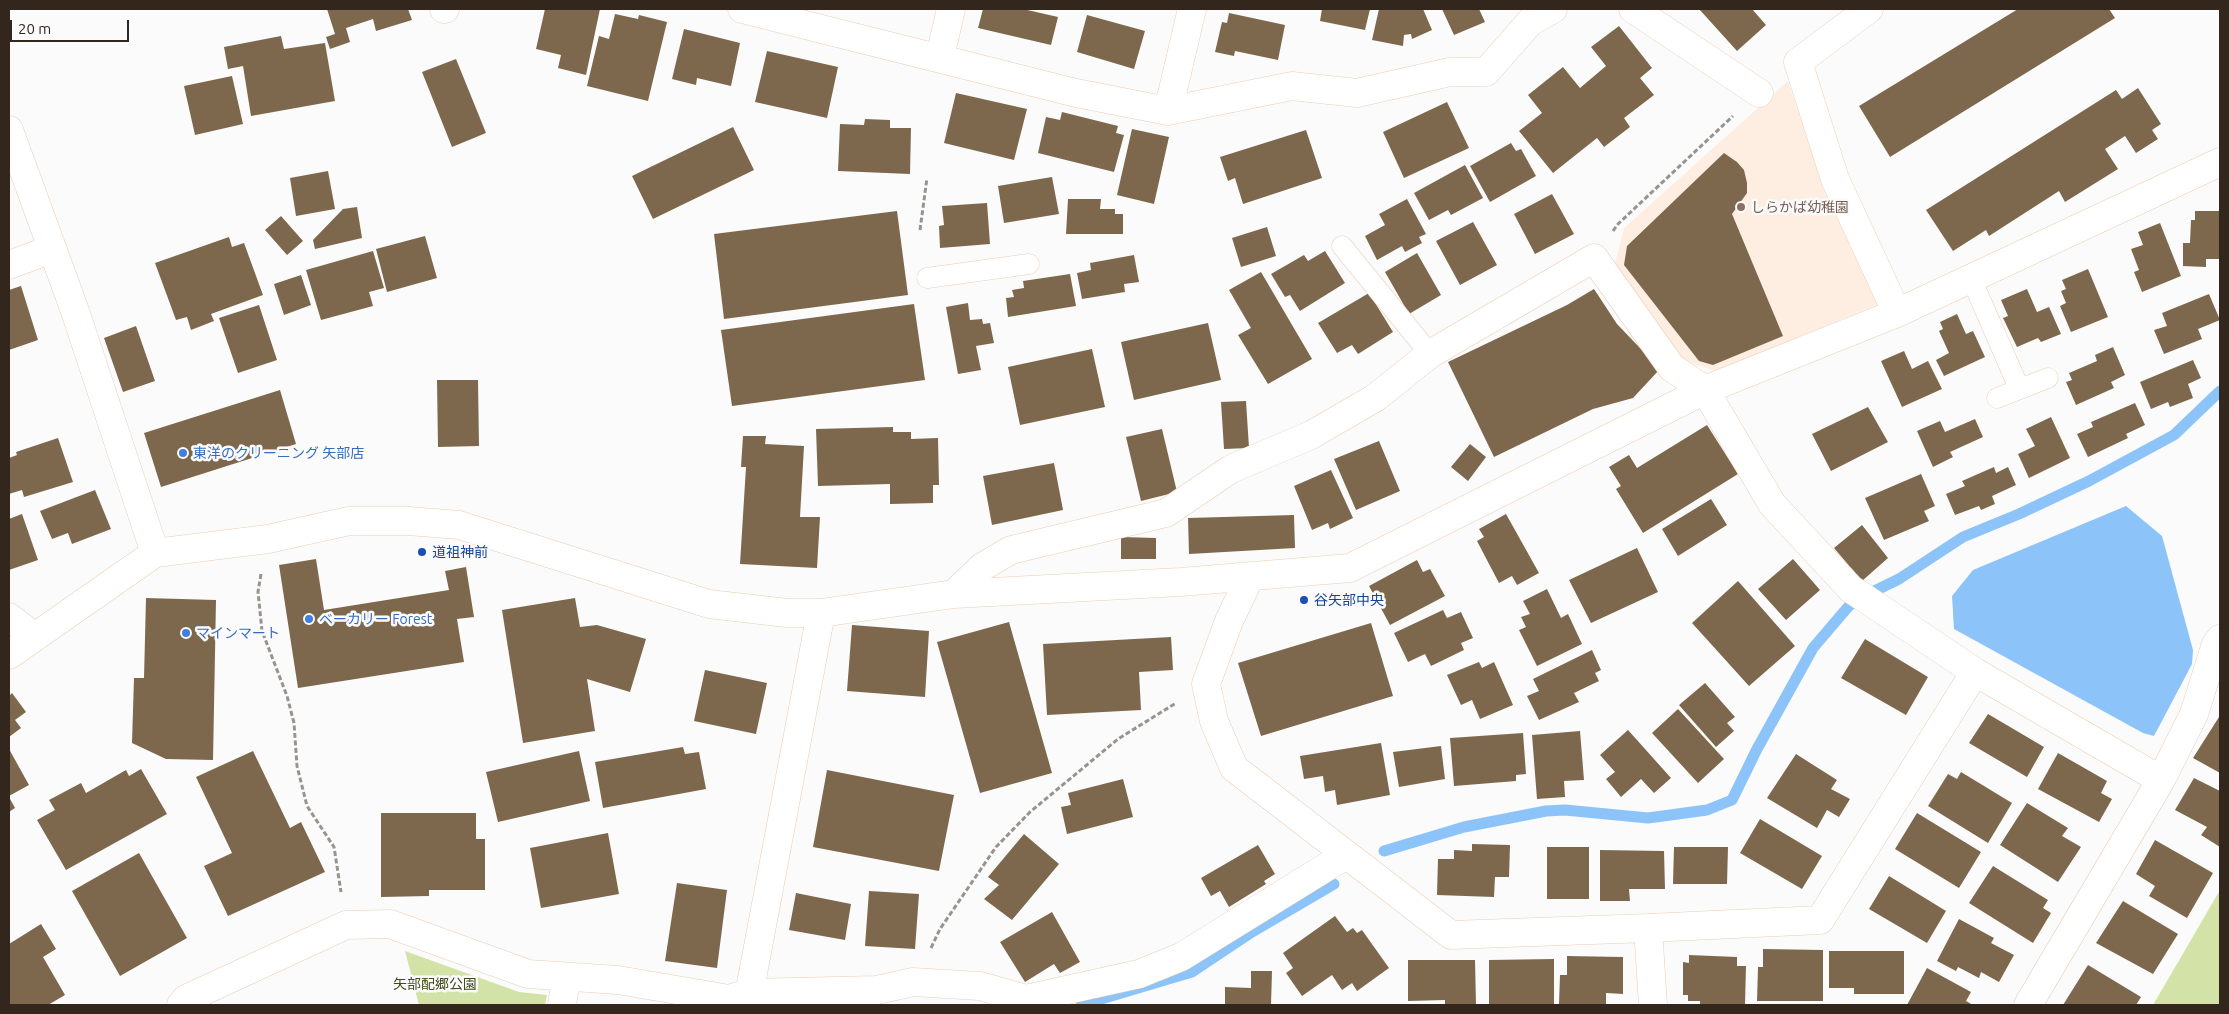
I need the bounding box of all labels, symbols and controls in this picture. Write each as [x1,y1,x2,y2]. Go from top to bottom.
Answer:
scale bar [12,10,131,42]
text: 20 m [18,20,51,37]
place label: しらかば幼稚園 [1751,199,1849,215]
marker: しらかば幼稚園 [1735,201,1747,213]
place label: 東洋のクリーニング 矢部店 [193,445,364,461]
marker: 東洋のクリーニング 矢部店 [177,447,189,459]
place label: 道祖神前 [432,544,488,560]
marker: 道祖神前 [416,546,428,558]
place label: 谷矢部中央 [1314,592,1384,608]
marker: 谷矢部中央 [1298,594,1310,606]
place label: ベーカリー Forest [319,611,432,627]
marker: ベーカリー Forest [303,613,315,625]
place label: マインマート [196,625,280,641]
marker: マインマート [180,627,192,639]
park label: 矢部配郷公園 [393,976,477,992]

